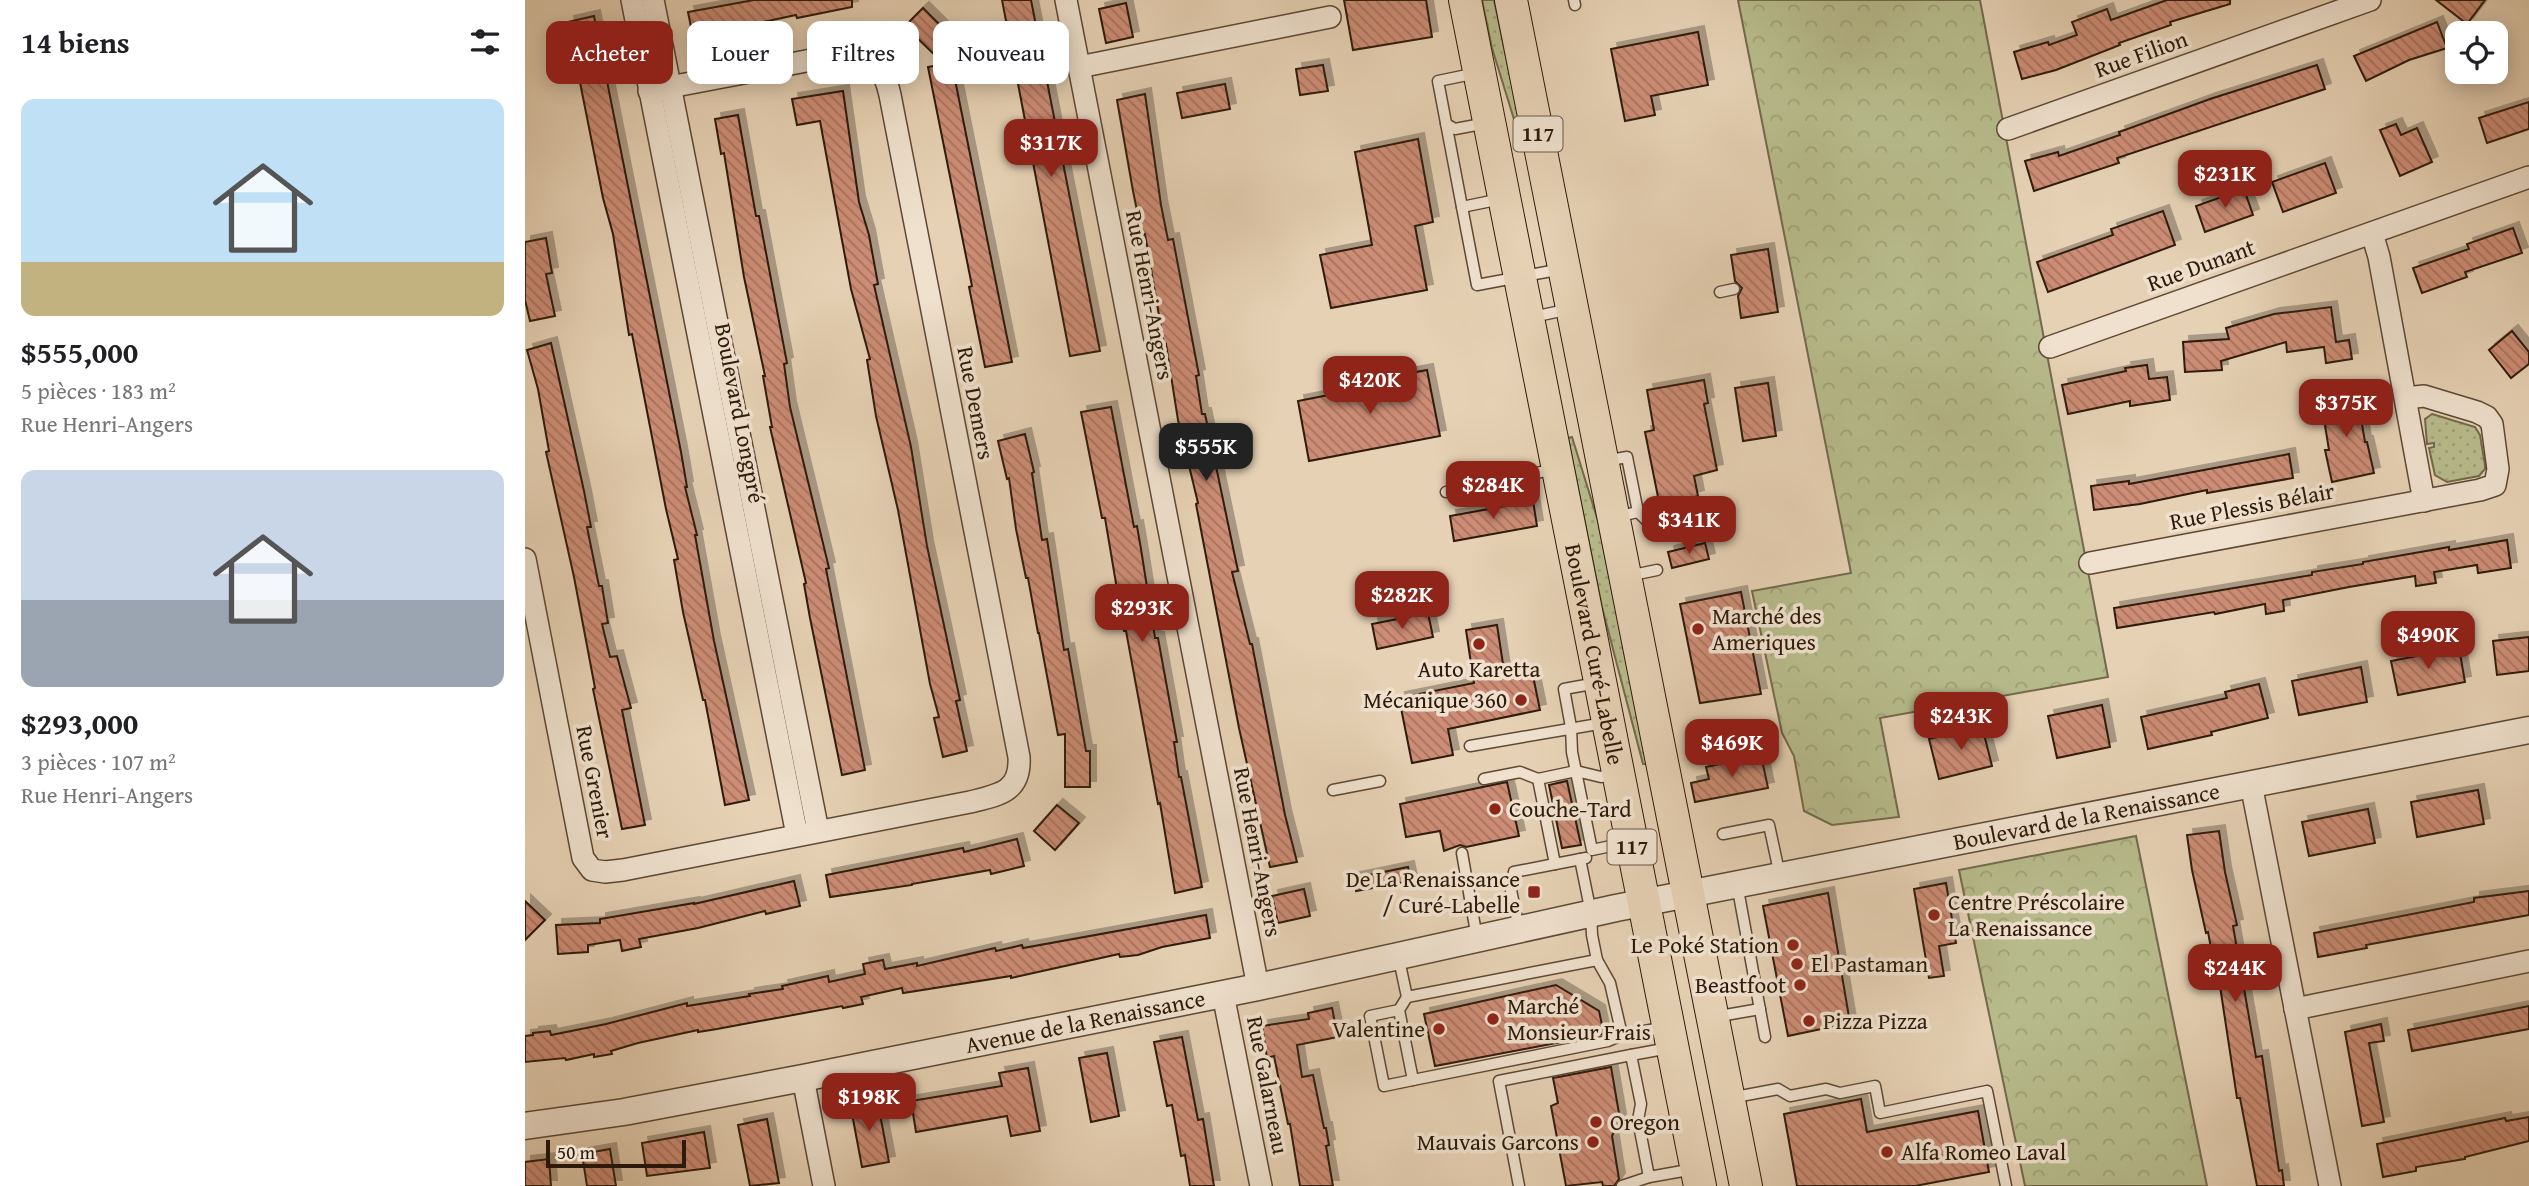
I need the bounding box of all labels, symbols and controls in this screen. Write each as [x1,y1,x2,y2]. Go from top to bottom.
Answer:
text: 14 biens [21,20,130,64]
chip: Acheter [546,21,673,84]
chip: Louer [687,21,793,84]
chip: Filtres [807,21,919,84]
chip: Nouveau [933,21,1069,84]
street label: Rue Filion [2090,21,2192,86]
map controls [2445,21,2508,84]
button: locate [2445,21,2508,84]
icon: filters [466,23,504,61]
road number: 117 [1513,116,1563,152]
pin: $317K [1002,120,1100,179]
text: $317K [1020,125,1082,158]
icon: home [200,145,326,271]
pin: $231K [2176,150,2274,210]
text: $231K [2194,156,2256,189]
street label: Rue Henri-Angers [1118,207,1183,383]
street label: Rue Dunant [2142,230,2259,299]
street label: Boulevard Longpré [707,320,774,506]
text: $555,000 [21,330,138,374]
street label: Rue Demers [949,344,1004,462]
pin: $420K [1321,356,1419,416]
text: $420K [1339,362,1401,395]
text: 5 pièces · 183 m² [21,374,176,407]
pin: $375K [2297,380,2395,439]
text: $375K [2315,385,2377,418]
text: Rue Henri-Angers [21,407,193,440]
pin: $555K [1157,424,1255,483]
text: $555K [1175,429,1237,462]
pin: $284K [1444,462,1542,521]
text: $284K [1462,467,1524,500]
street label: Rue Plessis Bélair [2167,473,2338,538]
pin: $341K [1640,496,1738,556]
text: $341K [1658,502,1720,535]
icon: home [200,516,326,642]
street label: Boulevard Curé-Labelle [1557,541,1633,768]
pin: $282K [1353,572,1451,631]
text: $282K [1371,577,1433,610]
pin: $293K [1093,584,1191,644]
text: $293K [1111,590,1173,623]
place label: Marché des Ameriques [1712,599,1822,658]
pin: $490K [2379,612,2477,671]
text: $490K [2397,617,2459,650]
marker: Marché des Ameriques [1690,621,1706,637]
marker: Auto Karetta [1471,636,1487,652]
place label: Auto Karetta [1418,652,1541,685]
place label: Mécanique 360 [1363,683,1507,716]
marker: Mécanique 360 [1513,692,1529,708]
pin: $243K [1912,692,2010,752]
text: $243K [1930,698,1992,731]
text: $293,000 [21,701,138,745]
pin: $469K [1683,720,1781,779]
street label: Rue Grenier [568,722,623,842]
text: $469K [1701,725,1763,758]
text: 3 pièces · 107 m² [21,745,176,778]
street label: Rue Henri-Angers [1226,764,1291,940]
street label: Boulevard de la Renaissance [1950,774,2222,858]
text: Rue Henri-Angers [21,778,193,811]
place label: Couche-Tard [1509,792,1632,825]
marker: Couche-Tard [1487,801,1503,817]
road number: 117 [1607,830,1657,864]
place label: De La Renaissance / Curé-Labelle [1346,862,1520,921]
marker: De La Renaissance / Curé-Labelle [1526,884,1542,900]
place label: Centre Préscolaire La Renaissance [1948,885,2125,944]
marker: Centre Préscolaire La Renaissance [1926,907,1942,923]
place label: Le Poké Station [1631,928,1779,961]
marker: Le Poké Station [1785,937,1801,953]
pin: $244K [2186,944,2284,1004]
place label: El Pastaman [1811,947,1928,980]
text: $244K [2204,950,2266,983]
marker: El Pastaman [1789,956,1805,972]
place label: Beastfoot [1695,968,1786,1001]
marker: Beastfoot [1792,977,1808,993]
street label: Avenue de la Renaissance [962,981,1208,1061]
place label: Marché Monsieur Frais [1507,989,1651,1048]
place label: Pizza Pizza [1823,1004,1928,1037]
marker: Marché Monsieur Frais [1485,1011,1501,1027]
place label: Valentine [1332,1012,1425,1045]
street label: Rue Galarneau [1239,1013,1298,1157]
marker: Pizza Pizza [1801,1013,1817,1029]
marker: Valentine [1431,1021,1447,1037]
pin: $198K [820,1074,918,1133]
text: $198K [838,1079,900,1112]
place label: Oregon [1610,1105,1680,1138]
marker: Oregon [1588,1114,1604,1130]
place label: Mauvais Garcons [1417,1125,1579,1158]
marker: Mauvais Garcons [1585,1134,1601,1150]
place label: Alfa Romeo Laval [1901,1135,2066,1168]
scale bar [546,1137,686,1169]
text: 50 m [557,1138,595,1166]
marker: Alfa Romeo Laval [1879,1144,1895,1160]

